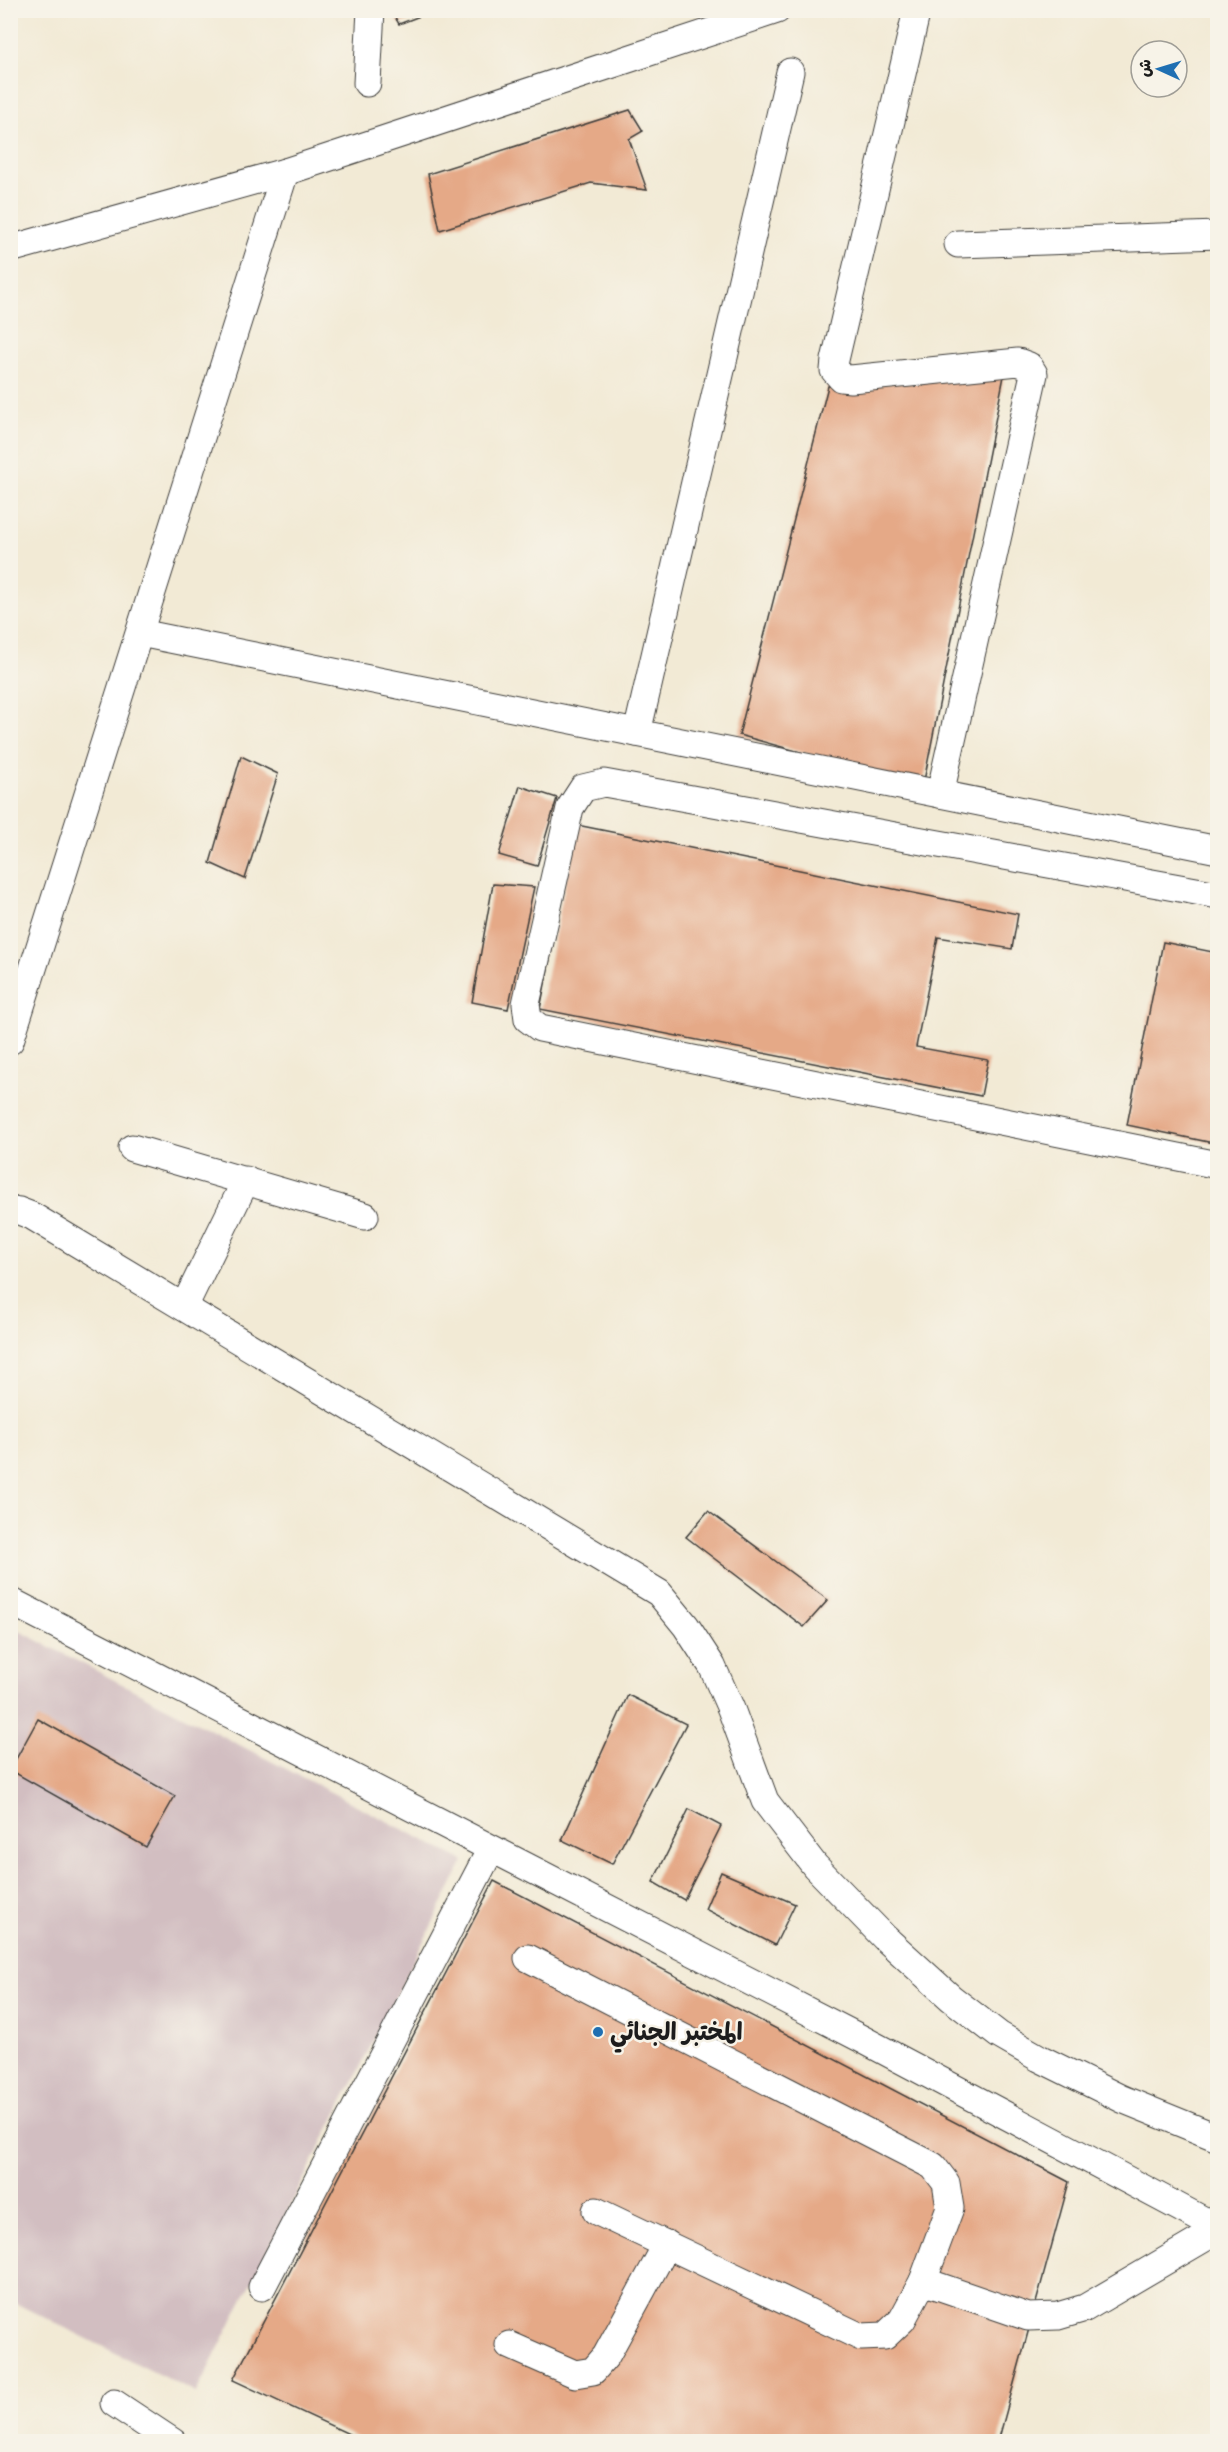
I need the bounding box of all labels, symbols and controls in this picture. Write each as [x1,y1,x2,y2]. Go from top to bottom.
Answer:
north arrow [1129,39,1189,99]
text: ش [1134,59,1156,78]
place label: المختبر الجنائي [610,2017,743,2053]
marker: المختبر الجنائي [591,2025,605,2039]

